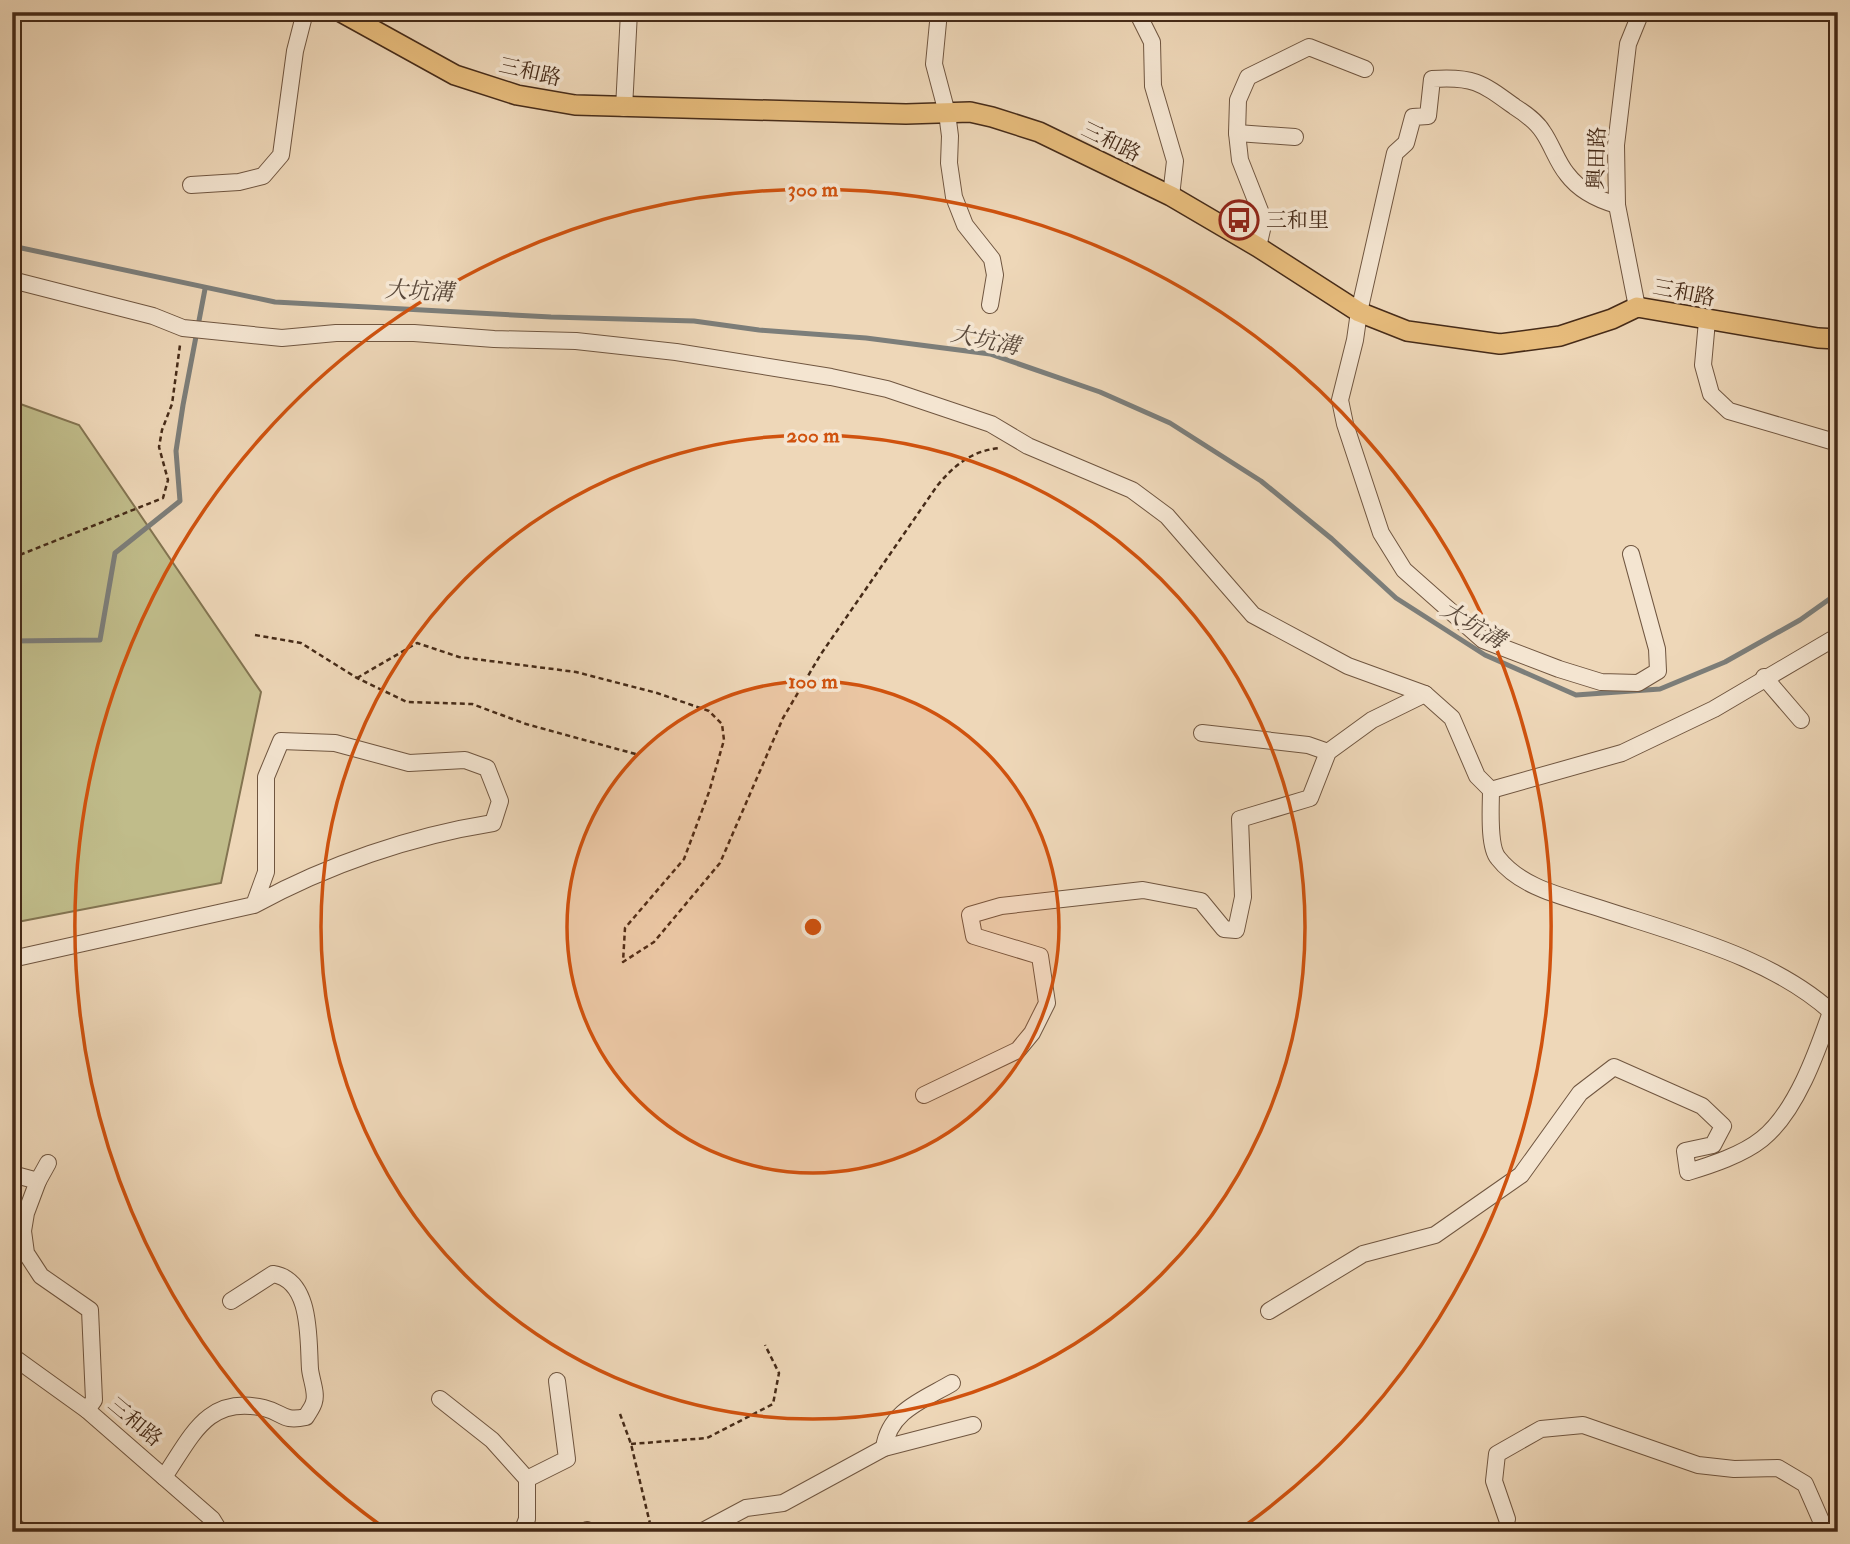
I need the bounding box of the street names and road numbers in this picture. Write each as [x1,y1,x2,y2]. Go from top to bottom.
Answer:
street label: 三和路 [496,52,564,92]
street label: 三和路 [1077,116,1145,168]
street label: 興田路 [1582,126,1612,190]
street label: 三和路 [1651,274,1717,312]
street label: 三和路 [102,1391,168,1453]

